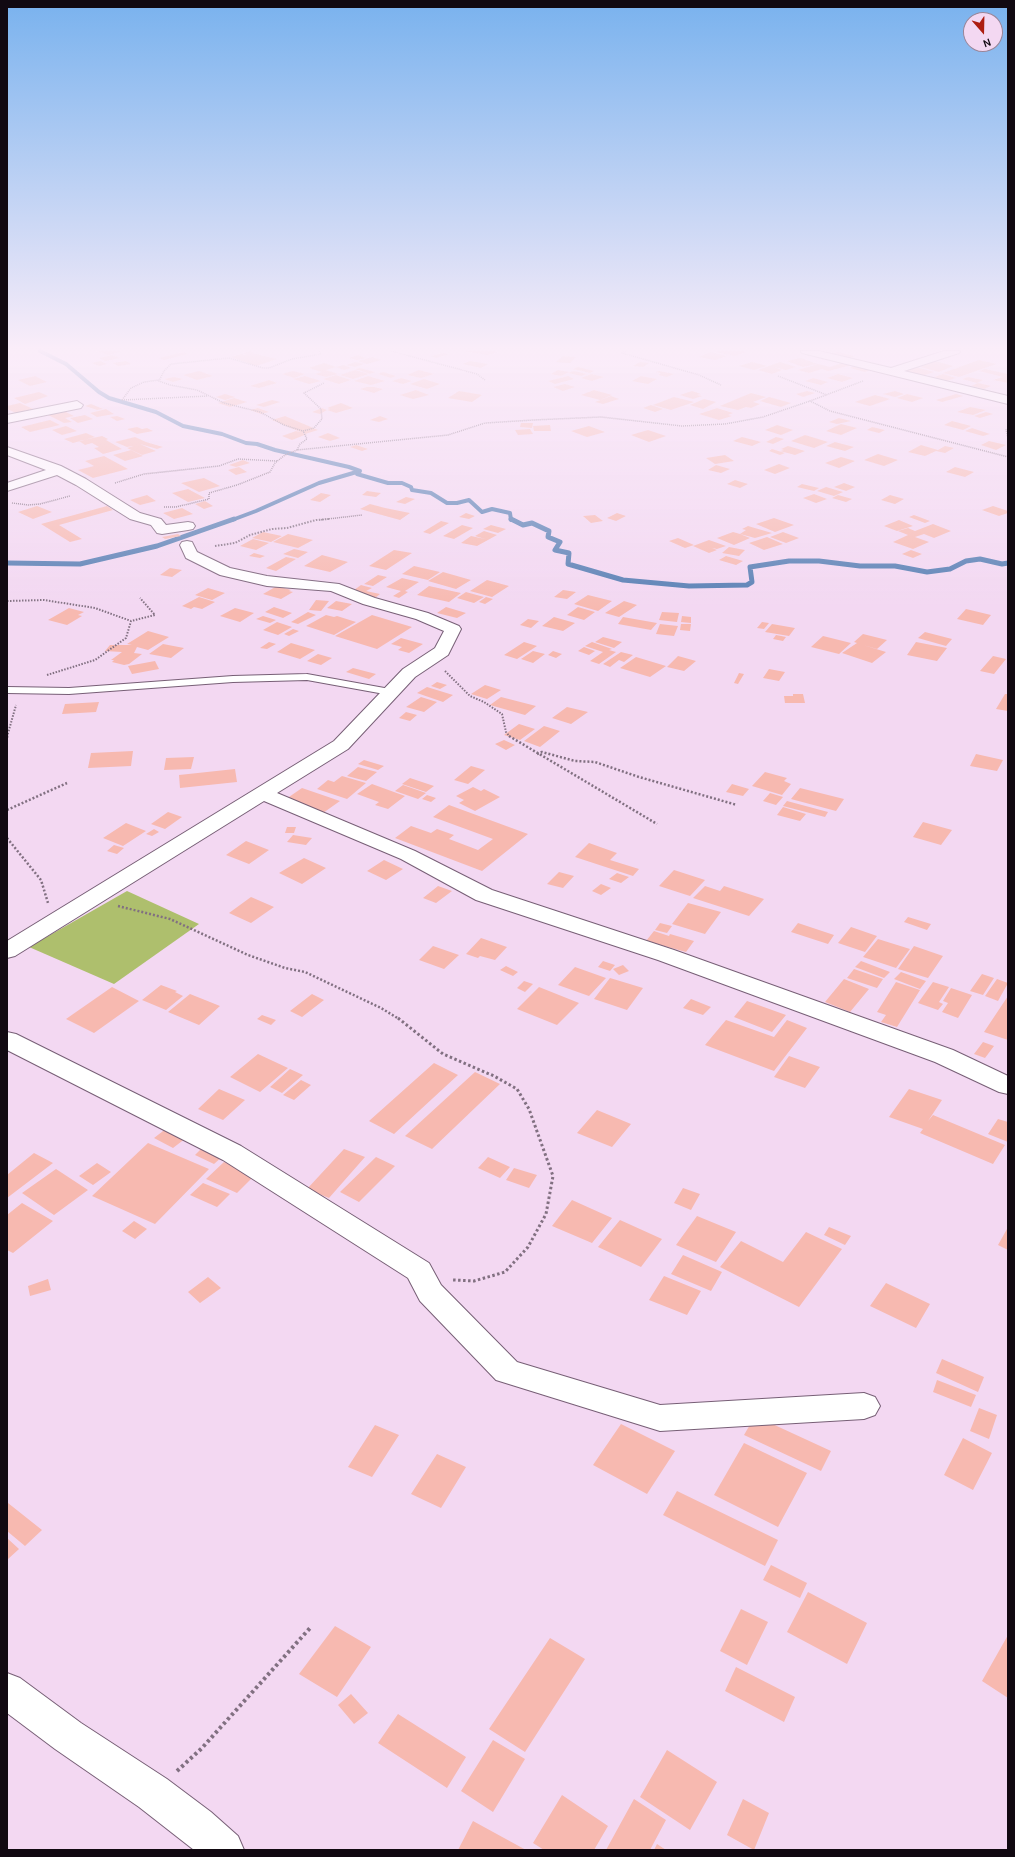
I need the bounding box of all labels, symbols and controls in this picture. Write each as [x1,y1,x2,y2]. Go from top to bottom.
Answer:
north arrow [963,12,1003,52]
text: N [981,35,993,50]

